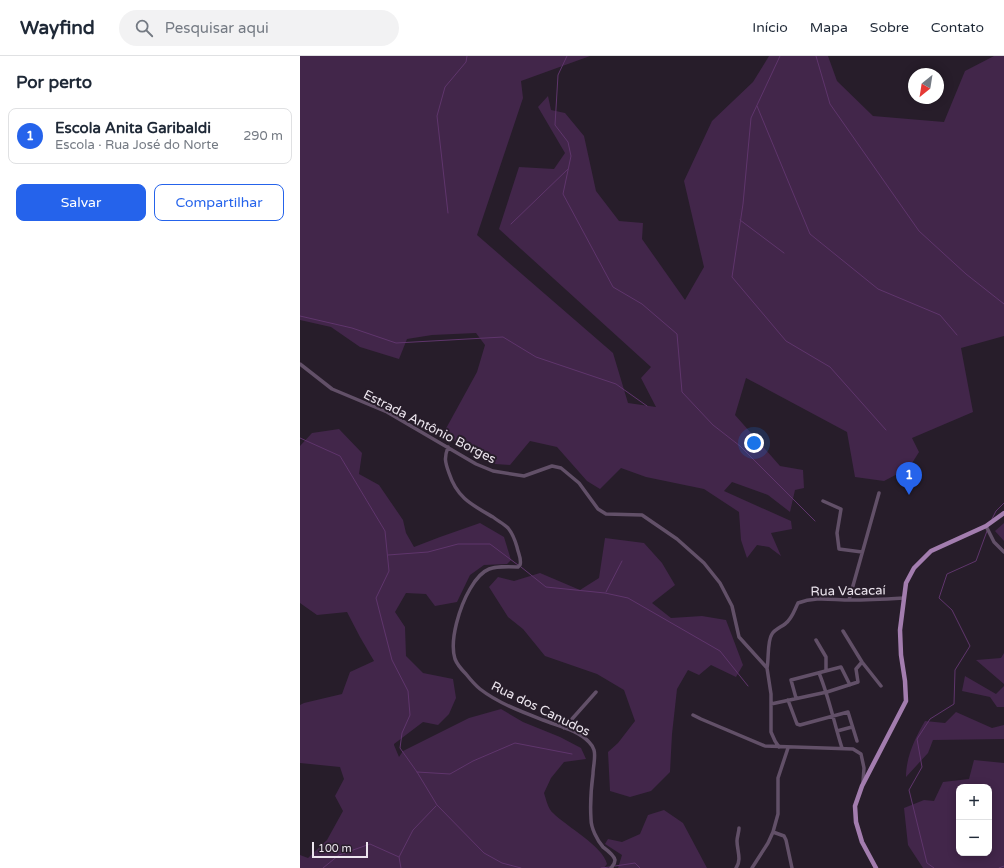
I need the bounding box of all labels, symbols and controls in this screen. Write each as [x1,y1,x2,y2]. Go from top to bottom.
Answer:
search box [119,10,399,46]
text: Wayfind [20,17,95,39]
icon: search [133,17,155,39]
text: Pesquisar aqui [165,19,269,37]
text: Início [752,19,788,36]
text: Mapa [810,19,848,36]
text: Sobre [870,19,909,36]
text: Contato [931,19,984,36]
north arrow [908,68,944,104]
text: Por perto [16,72,92,93]
text: Escola Anita Garibaldi [55,119,211,137]
text: 1 [26,128,34,144]
text: 290 m [243,128,283,144]
text: Escola · Rua José do Norte [55,137,219,153]
button: Salvar [16,184,146,221]
button: Compartilhar [154,184,284,221]
street label: Estrada Antônio Borges [361,386,498,467]
your location [744,433,764,453]
pin: 1 [896,462,922,495]
street label: Rua Vacacaí [810,582,886,600]
street label: Rua dos Canudos [488,678,593,740]
map controls [956,784,992,856]
button: + [956,784,992,820]
button: − [956,820,992,856]
scale bar [312,840,368,859]
text: 100 m [318,842,352,855]

